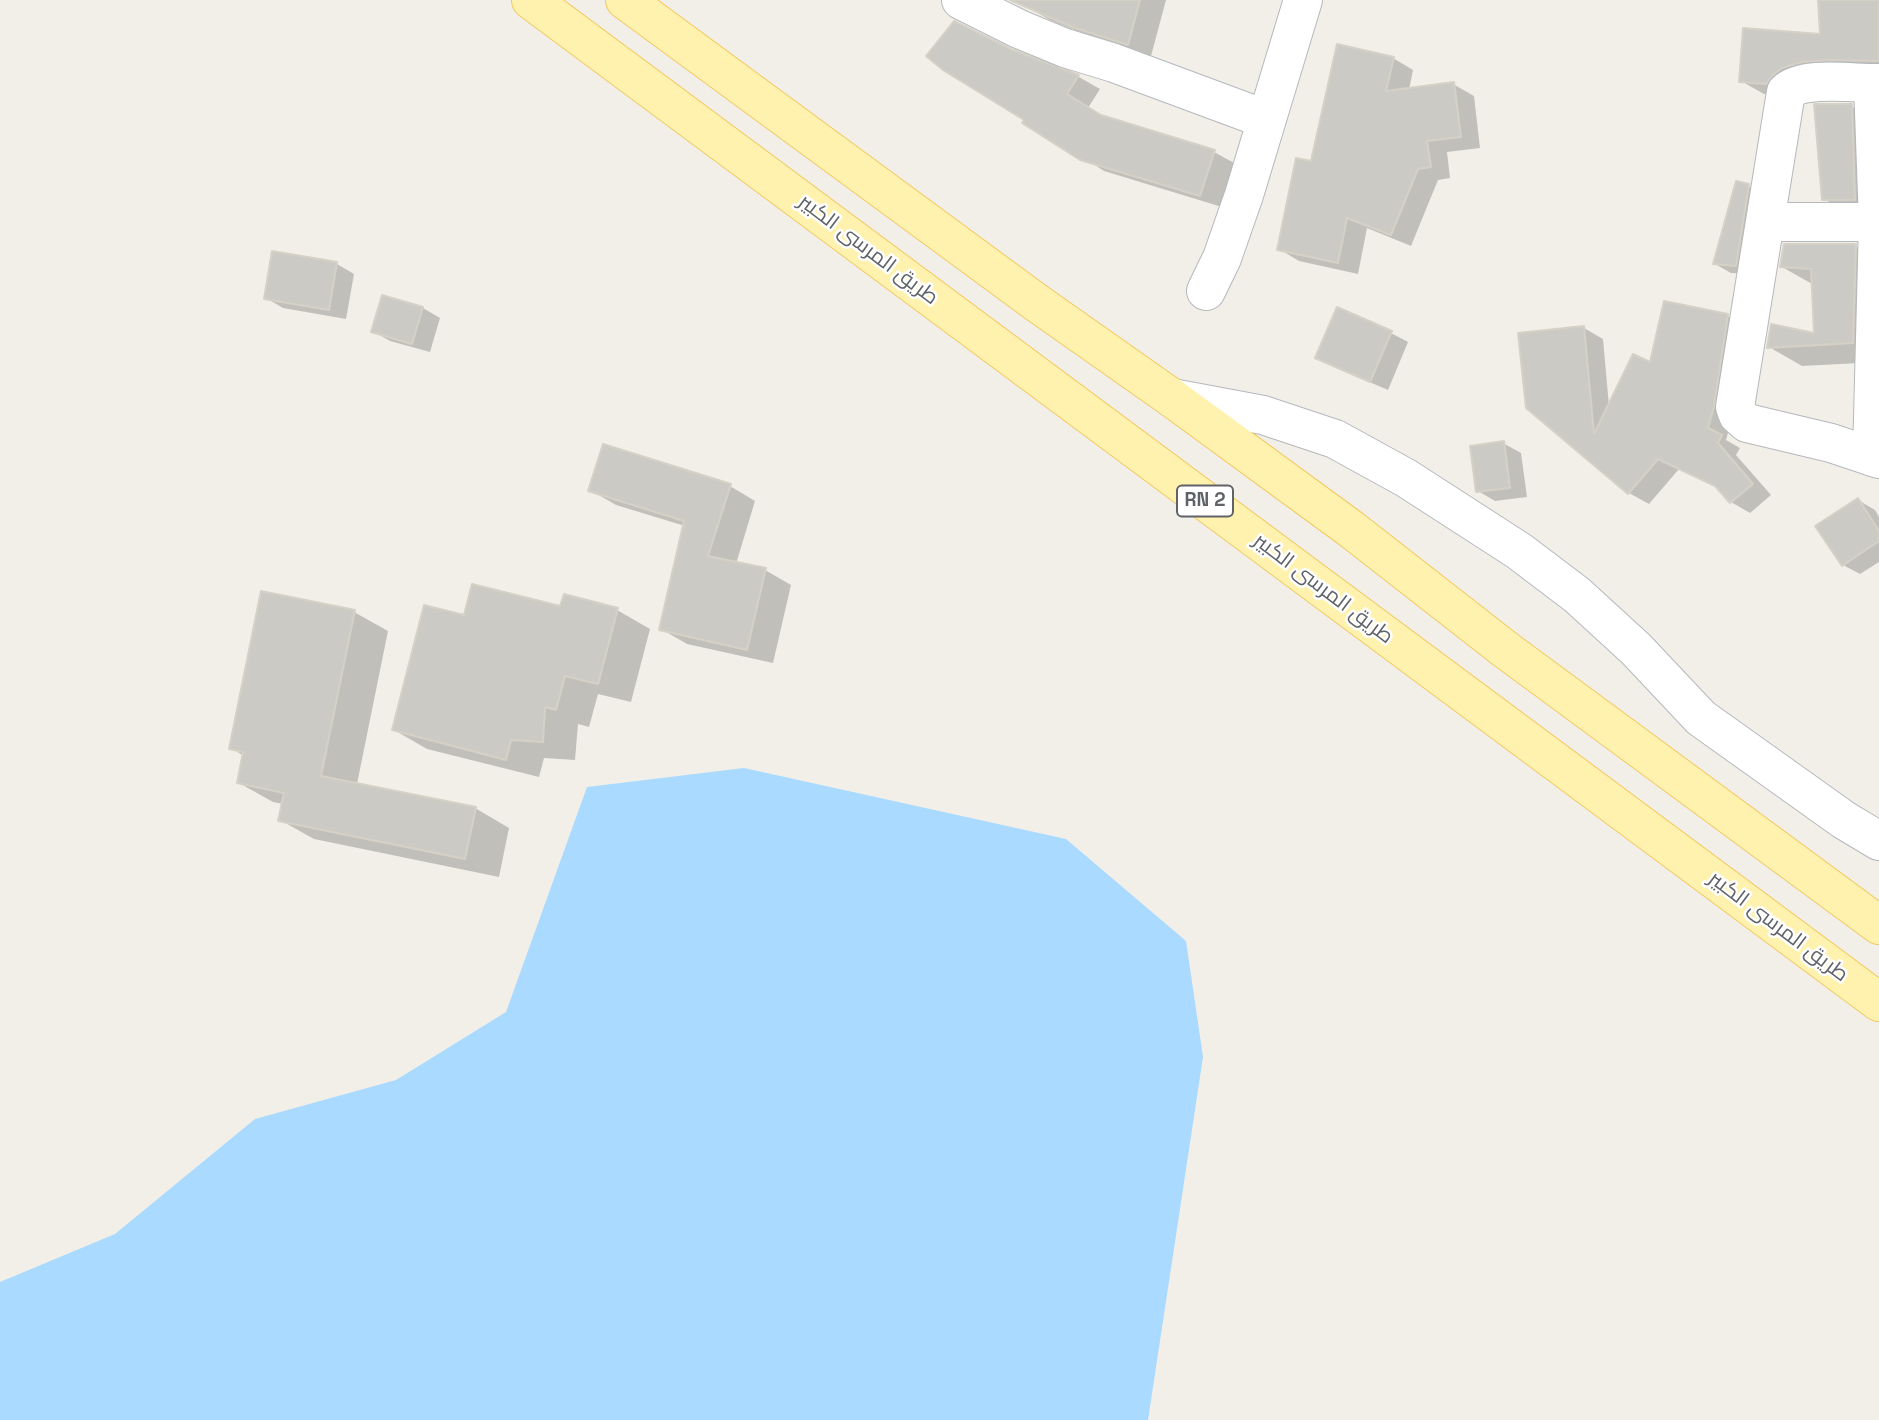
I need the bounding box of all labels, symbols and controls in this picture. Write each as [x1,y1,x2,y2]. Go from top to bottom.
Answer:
street label: طريق المرسى الكبير [793,189,943,311]
road number: RN 2 [1177,486,1233,516]
street label: طريق المرسى الكبير [1248,528,1398,650]
street label: طريق المرسى الكبير [1703,866,1853,988]

